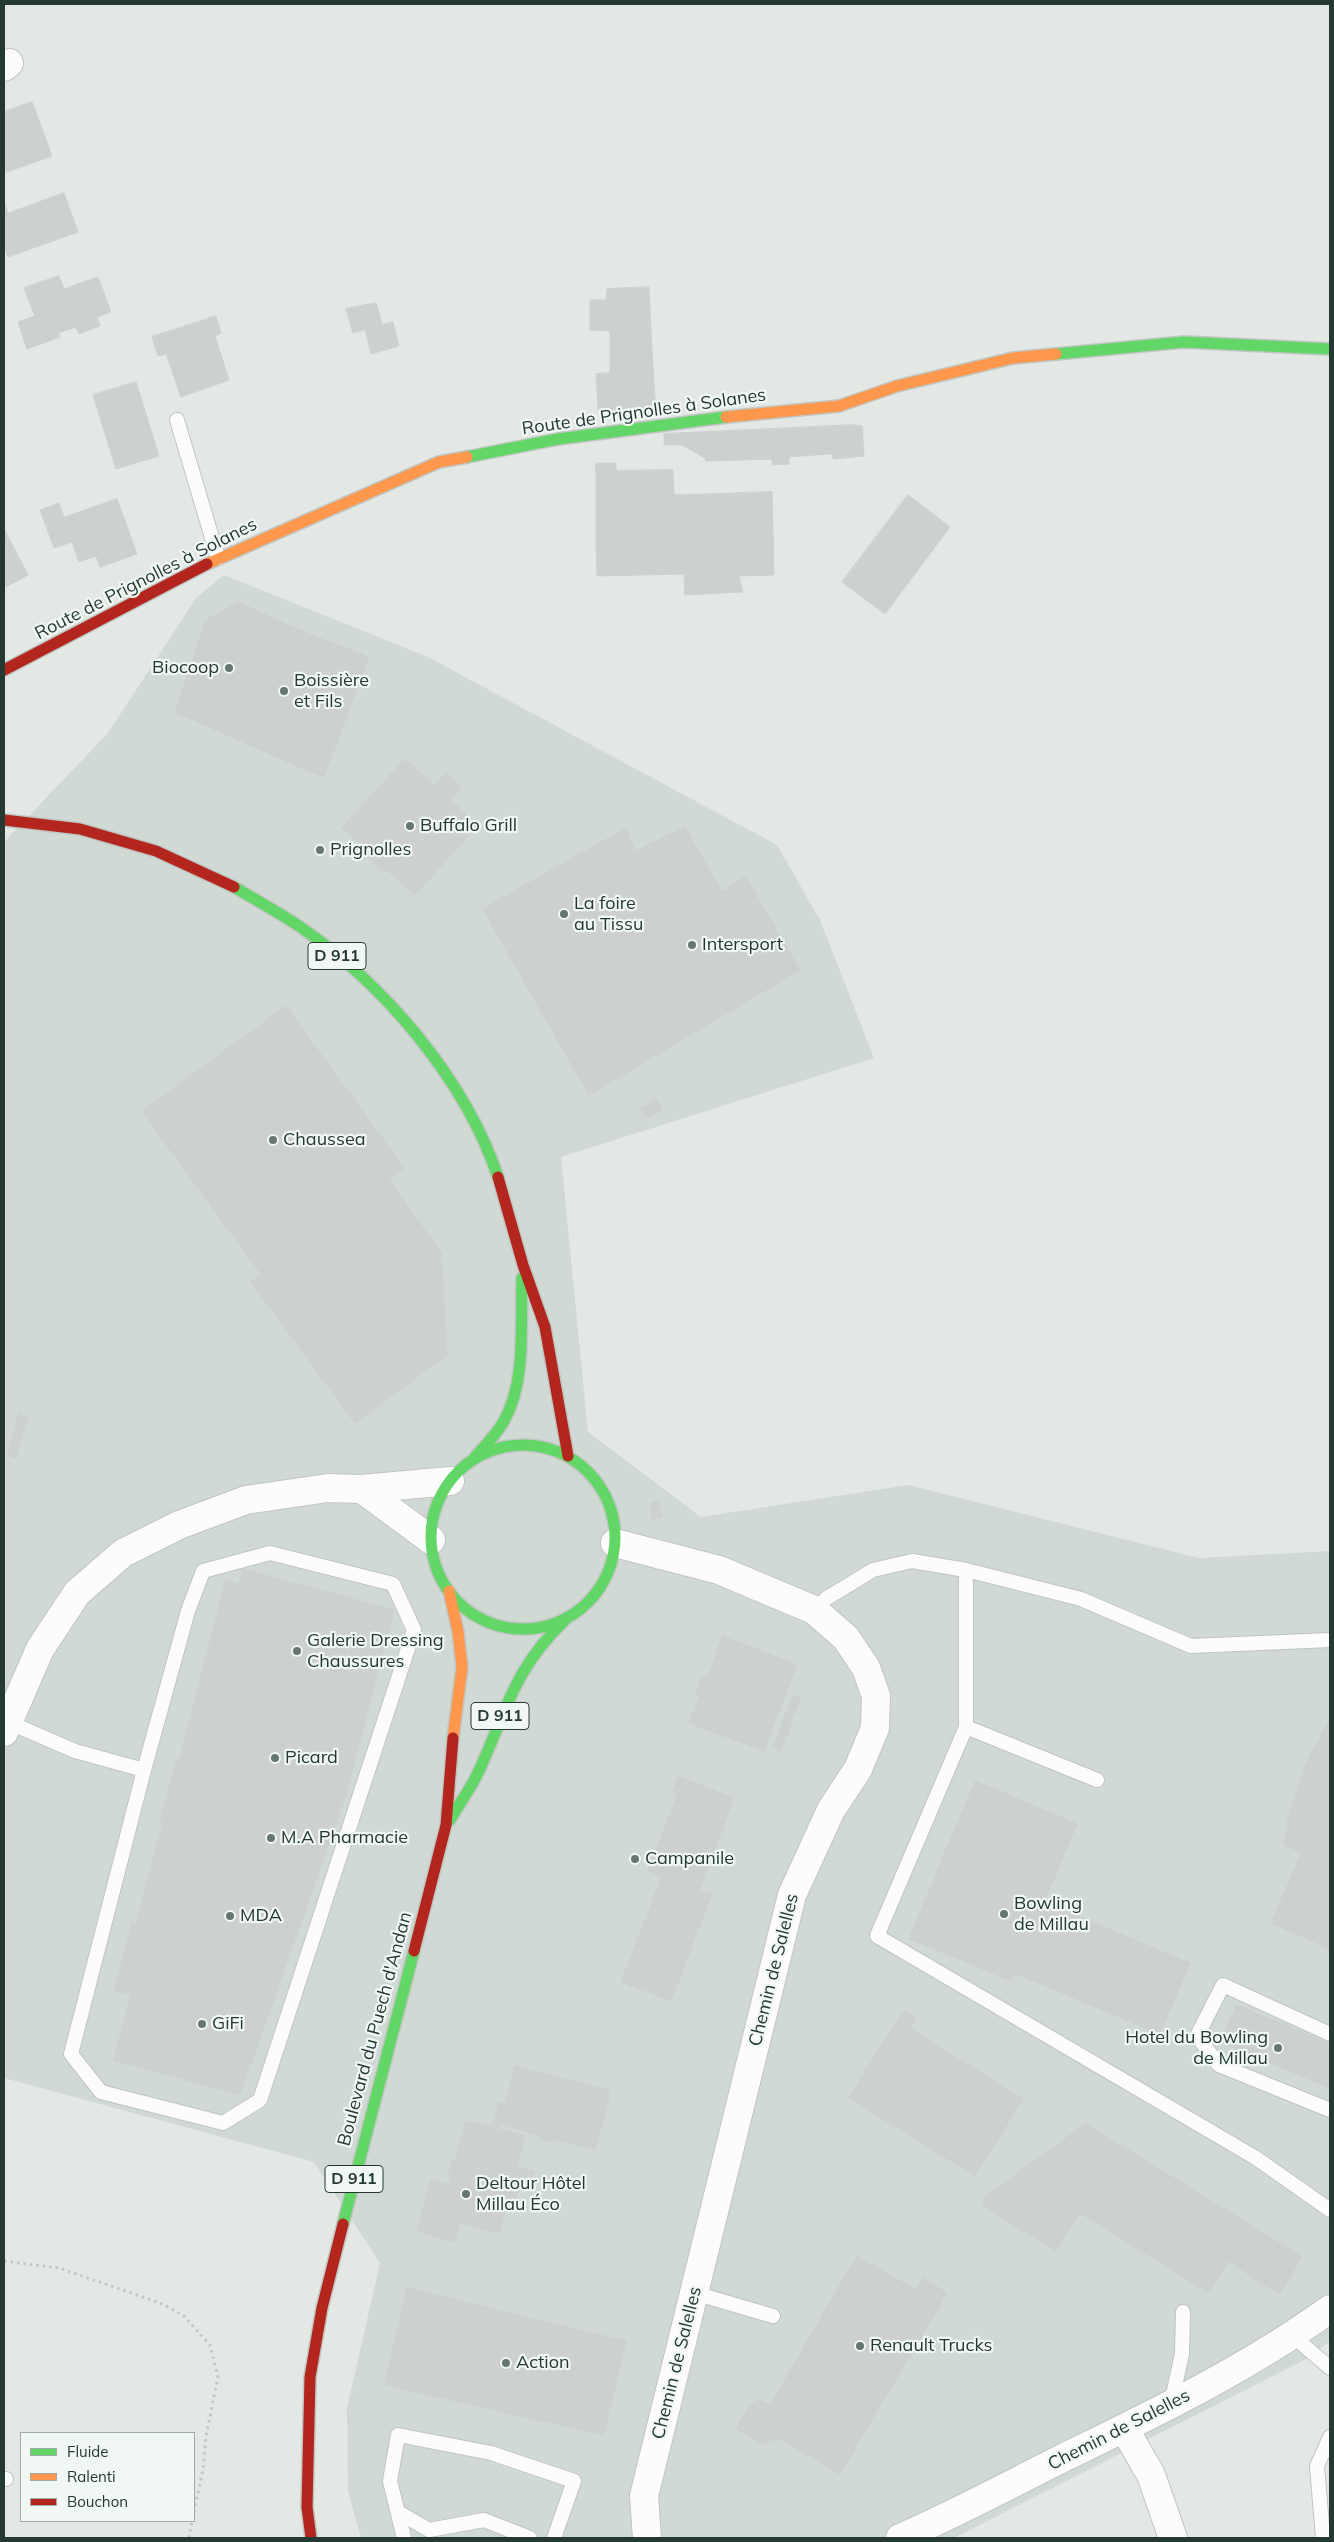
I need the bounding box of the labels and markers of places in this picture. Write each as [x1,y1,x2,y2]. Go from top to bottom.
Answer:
place label: Biocoop [152,657,219,679]
marker: Biocoop [223,662,235,674]
place label: Boissière et Fils [294,670,369,712]
marker: Boissière et Fils [278,685,290,697]
place label: Buffalo Grill [420,815,517,837]
marker: Buffalo Grill [404,820,416,832]
place label: Prignolles [330,839,411,861]
marker: Prignolles [314,844,326,856]
place label: La foire au Tissu [574,893,643,936]
marker: La foire au Tissu [558,908,570,920]
place label: Intersport [702,934,783,956]
marker: Intersport [686,939,698,951]
place label: Chaussea [283,1129,365,1151]
marker: Chaussea [267,1134,279,1146]
place label: Galerie Dressing Chaussures [307,1630,444,1672]
marker: Galerie Dressing Chaussures [291,1645,303,1657]
place label: Picard [285,1747,338,1769]
marker: Picard [269,1752,281,1764]
place label: M.A Pharmacie [281,1827,408,1849]
marker: M.A Pharmacie [265,1832,277,1844]
place label: Campanile [645,1848,734,1870]
marker: Campanile [629,1853,641,1865]
place label: Bowling de Millau [1014,1893,1089,1936]
place label: MDA [240,1905,282,1927]
marker: Bowling de Millau [998,1908,1010,1920]
marker: MDA [224,1910,236,1922]
place label: GiFi [212,2013,244,2035]
marker: GiFi [196,2018,208,2030]
place label: Hotel du Bowling de Millau [1125,2027,1268,2070]
marker: Hotel du Bowling de Millau [1272,2042,1284,2054]
place label: Deltour Hôtel Millau Éco [476,2173,586,2216]
marker: Deltour Hôtel Millau Éco [460,2188,472,2200]
place label: Renault Trucks [870,2335,992,2357]
marker: Renault Trucks [854,2340,866,2352]
place label: Action [516,2352,569,2374]
marker: Action [500,2357,512,2369]

